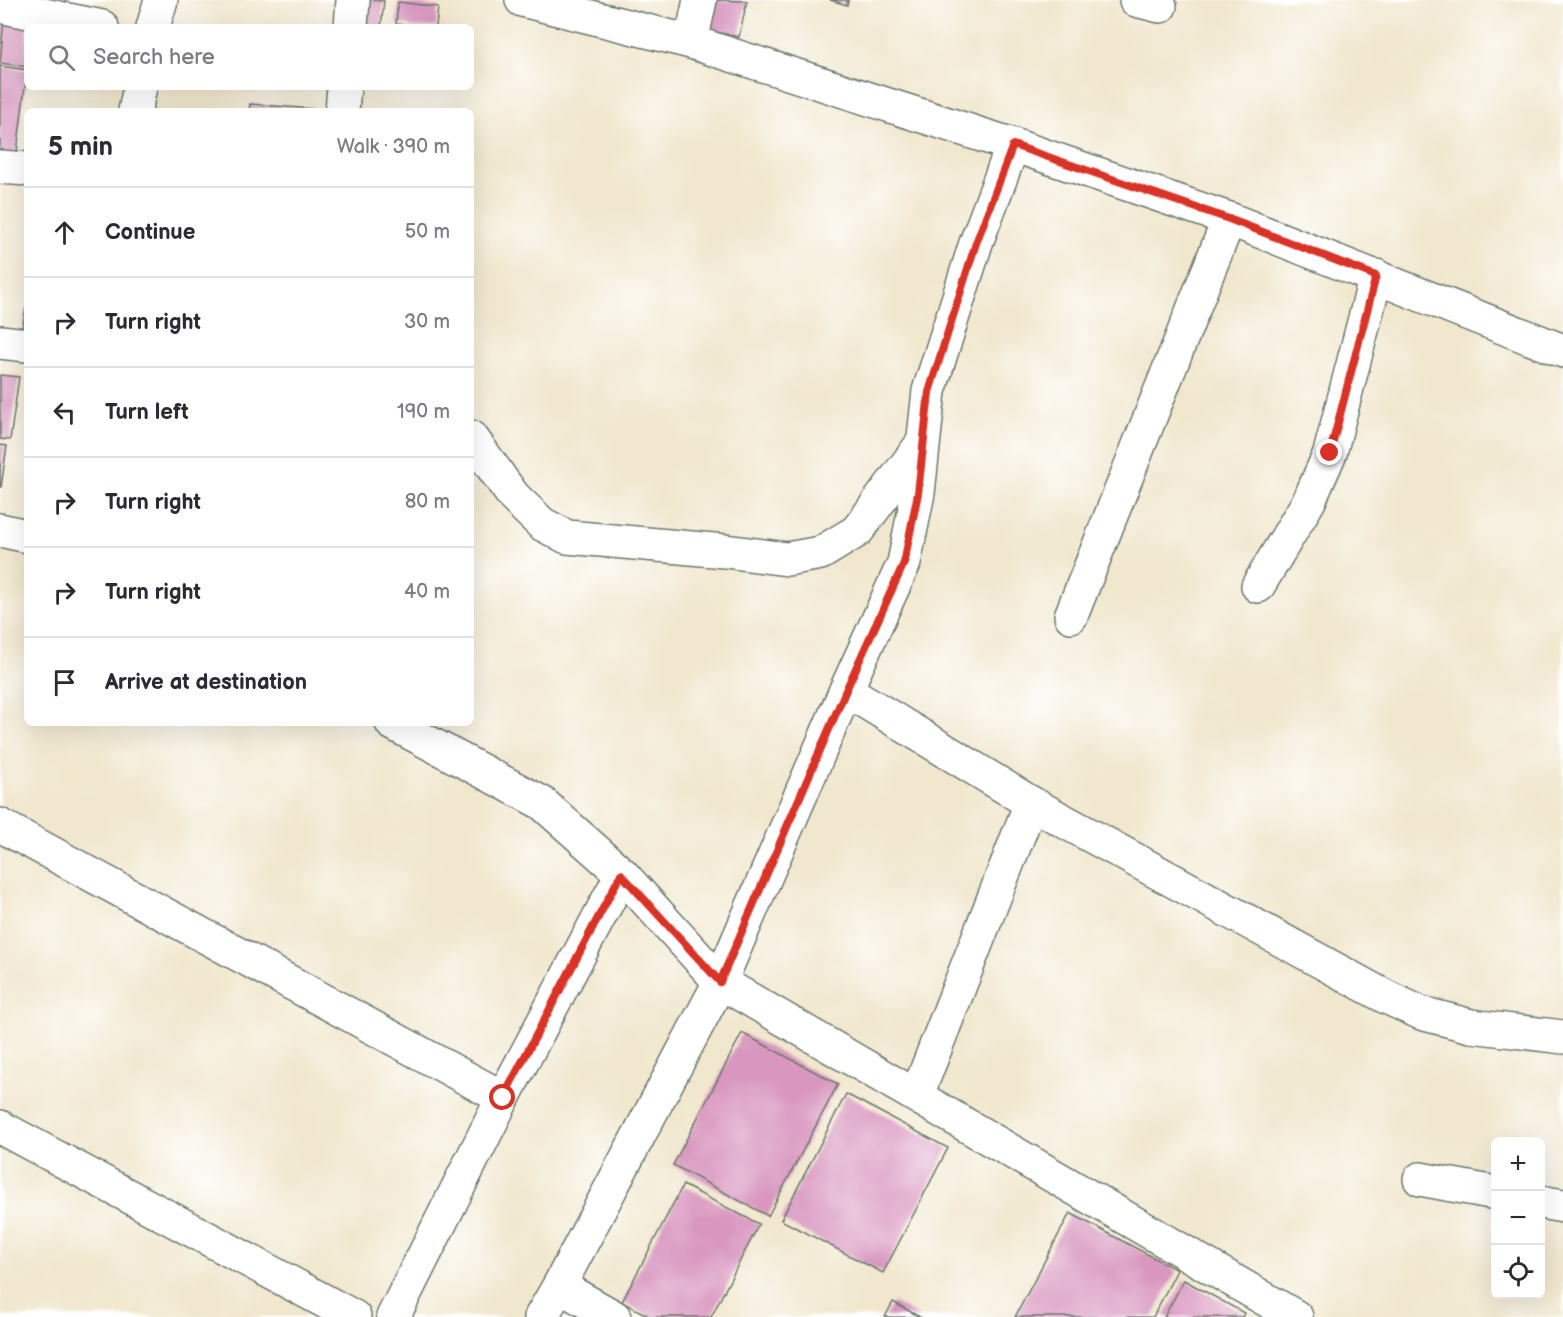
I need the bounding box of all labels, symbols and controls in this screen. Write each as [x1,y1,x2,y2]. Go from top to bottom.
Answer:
search box [24,24,474,90]
icon: search [45,41,78,74]
text: Search here [93,44,215,71]
text: 5 min [48,132,113,163]
text: Walk · 390 m [337,135,450,159]
icon: ahead [48,216,81,249]
text: Continue [105,219,195,246]
text: 50 m [405,220,450,244]
icon: right [48,306,81,339]
text: Turn right [105,309,201,336]
text: 30 m [404,310,450,334]
icon: left [48,396,81,429]
text: Turn left [105,399,189,426]
text: 190 m [397,400,450,424]
route end [1316,439,1342,465]
icon: right [48,486,81,519]
text: Turn right [105,489,201,516]
text: 80 m [405,490,450,514]
icon: right [48,576,81,609]
text: Turn right [105,579,201,606]
text: 40 m [404,580,450,604]
icon: arrive [48,666,81,699]
text: Arrive at destination [105,669,307,696]
route start [489,1084,515,1110]
map controls [1491,1137,1545,1299]
button: + [1491,1137,1545,1191]
button: − [1491,1191,1545,1245]
button: locate [1491,1245,1545,1299]

